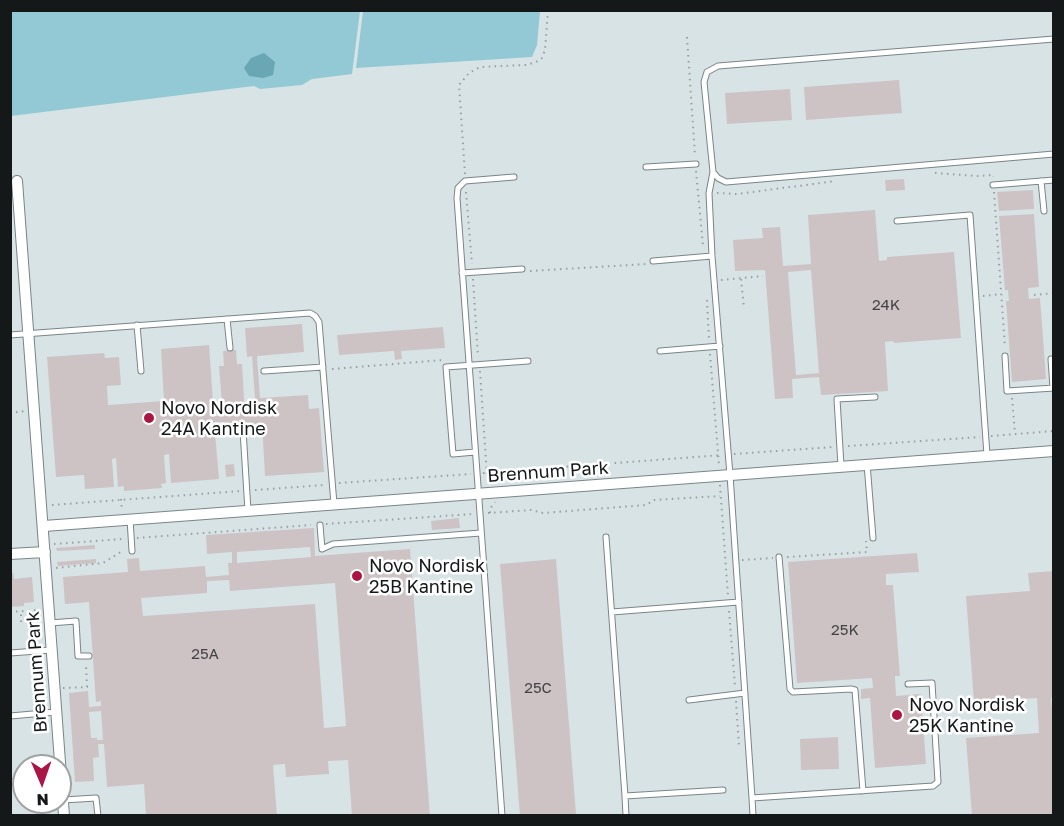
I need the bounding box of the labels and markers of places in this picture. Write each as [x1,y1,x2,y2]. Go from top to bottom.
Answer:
place label: Novo Nordisk 24A Kantine [161,397,277,440]
marker: Novo Nordisk 24A Kantine [142,411,156,425]
place label: Novo Nordisk 25B Kantine [369,555,485,598]
marker: Novo Nordisk 25B Kantine [350,569,364,583]
place label: Novo Nordisk 25K Kantine [909,694,1025,736]
marker: Novo Nordisk 25K Kantine [890,708,904,722]

